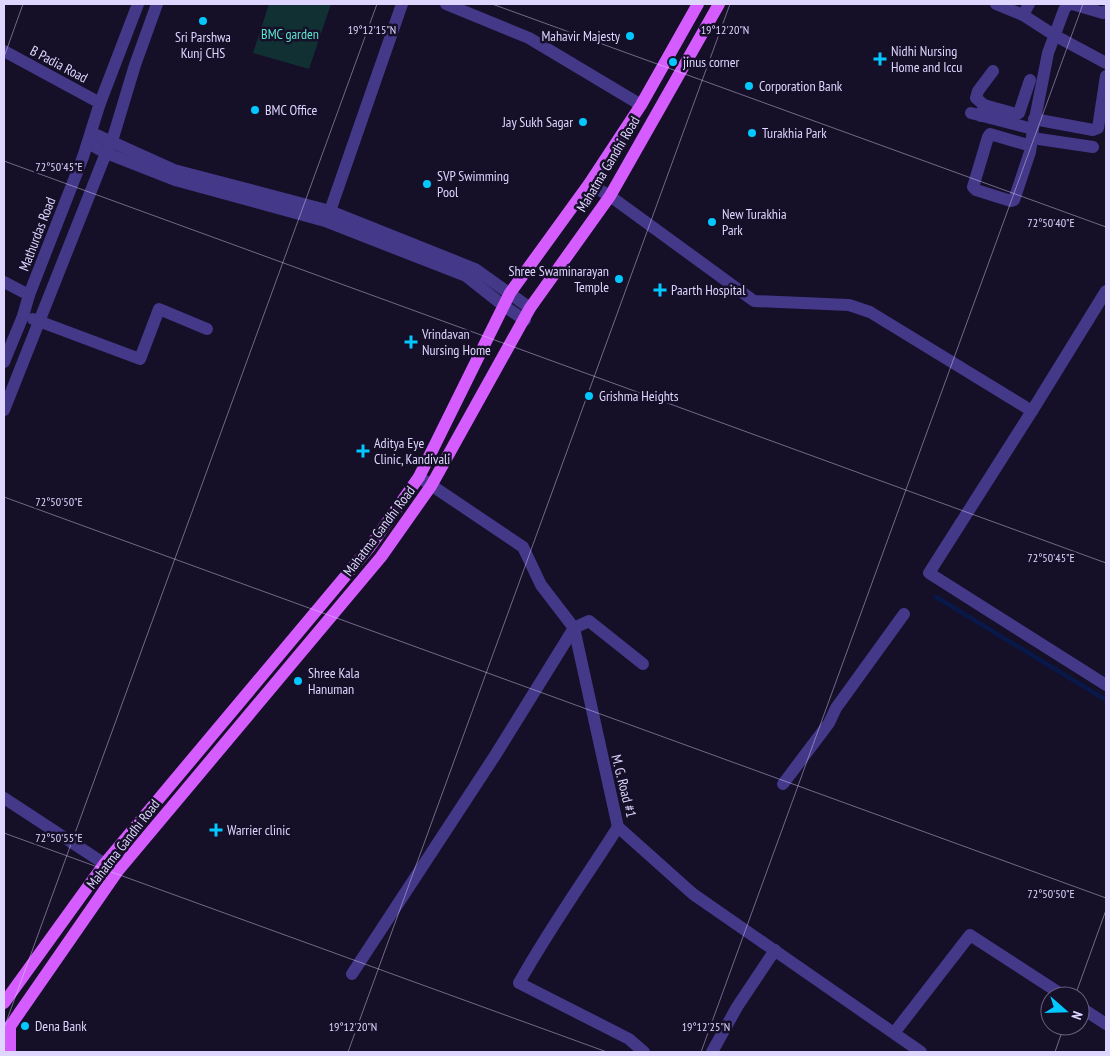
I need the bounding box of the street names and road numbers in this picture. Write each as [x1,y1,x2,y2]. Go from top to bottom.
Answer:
street label: B Padia Road [27,41,91,87]
street label: Mahatma Gandhi Road [572,113,644,215]
street label: Mathurdas Road [15,195,59,273]
street label: Mahatma Gandhi Road [339,482,419,580]
street label: M. G. Road #1 [607,753,641,819]
street label: Mahatma Gandhi Road [82,796,164,892]

